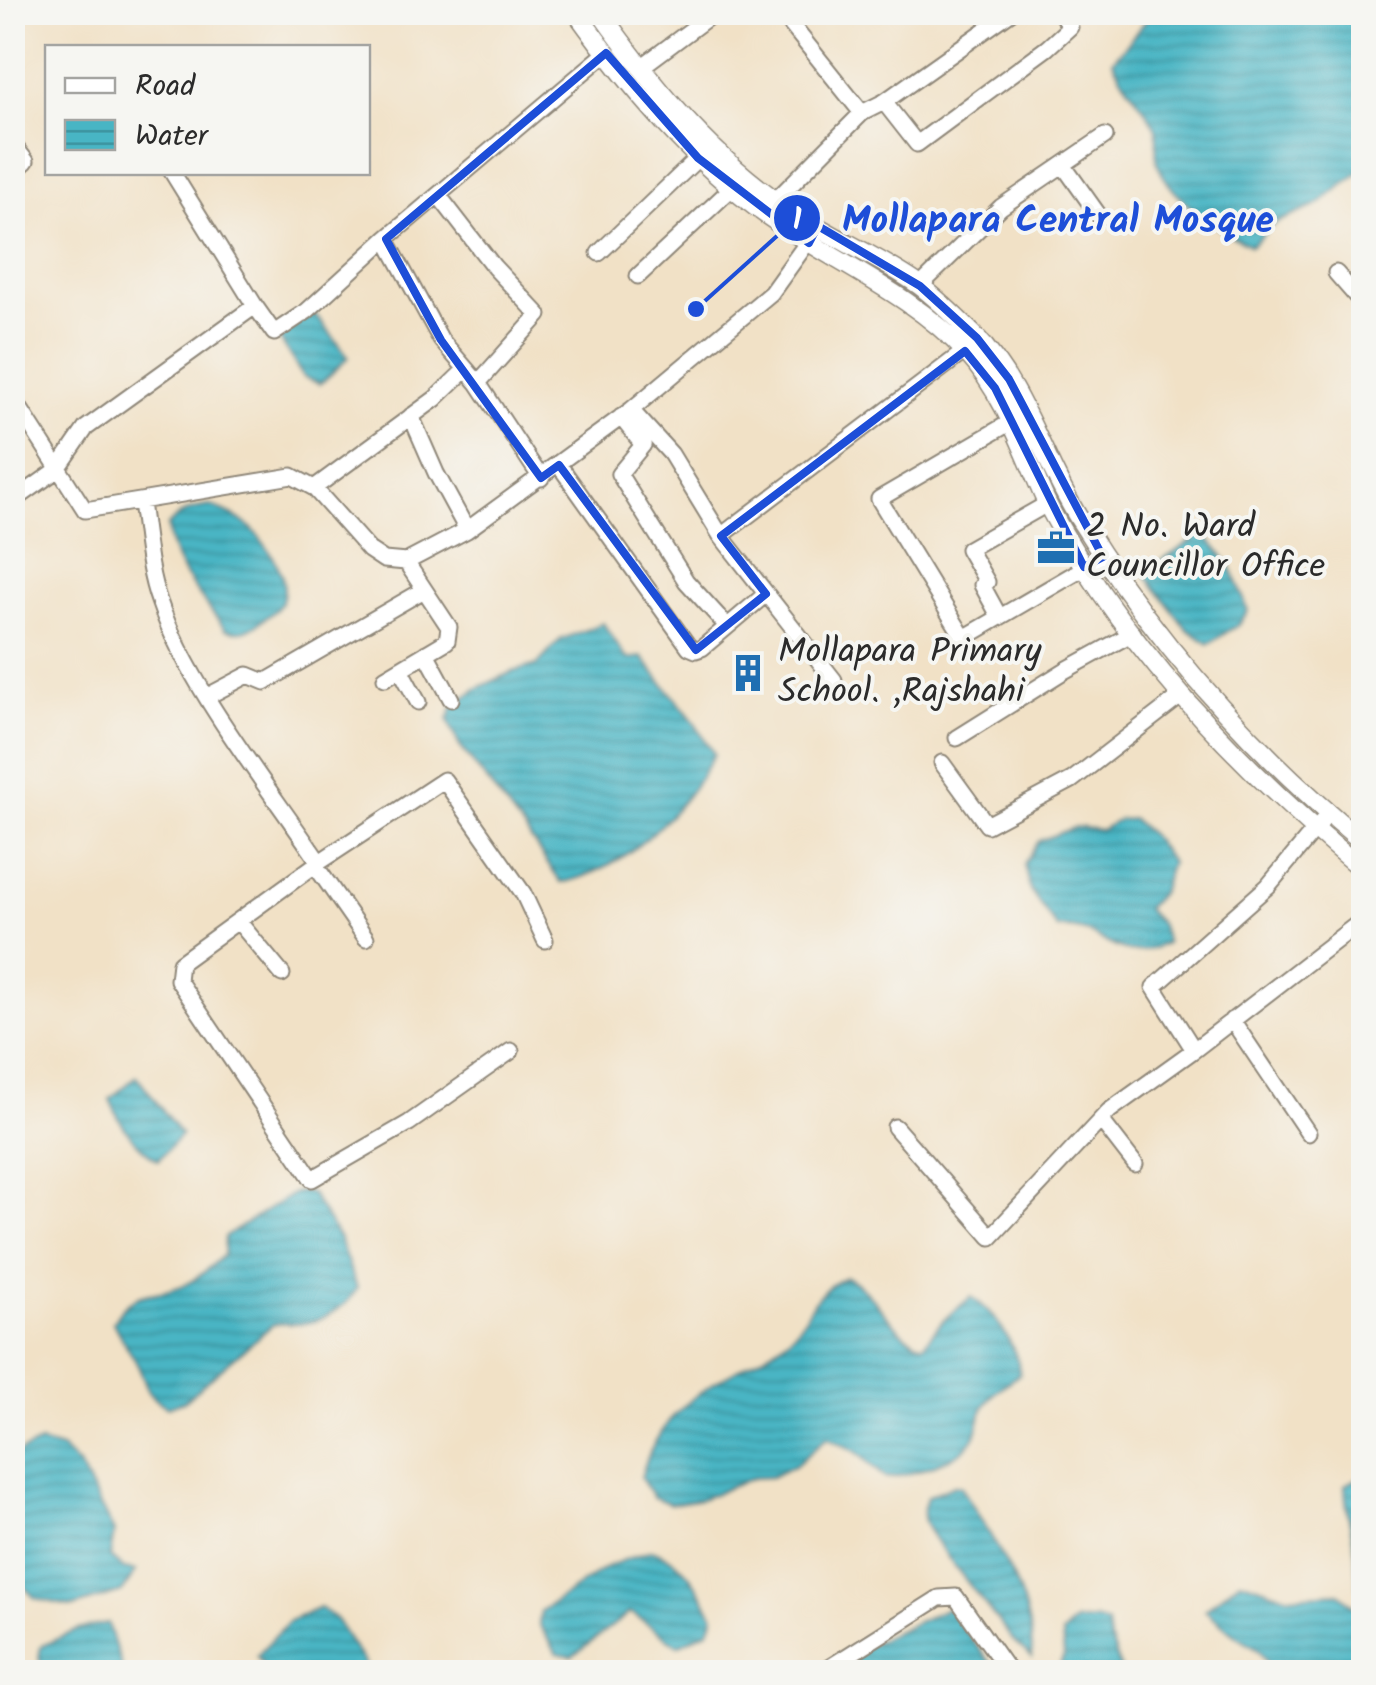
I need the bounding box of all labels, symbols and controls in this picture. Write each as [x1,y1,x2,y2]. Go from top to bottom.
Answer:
legend [45,45,370,175]
text: Road [135,63,196,111]
text: Water [135,113,210,161]
callout: Mollapara Central Mosque [772,184,1294,252]
text: Mollapara Central Mosque [842,192,1274,252]
text: 1 [792,197,802,245]
place label: 2 No. Ward Councillor Office [1086,500,1326,596]
office icon: 2 No. Ward Councillor Office [1035,527,1077,569]
place label: Mollapara Primary School. ,Rajshahi [778,625,1042,721]
building icon: Mollapara Primary School. ,Rajshahi [727,652,769,694]

